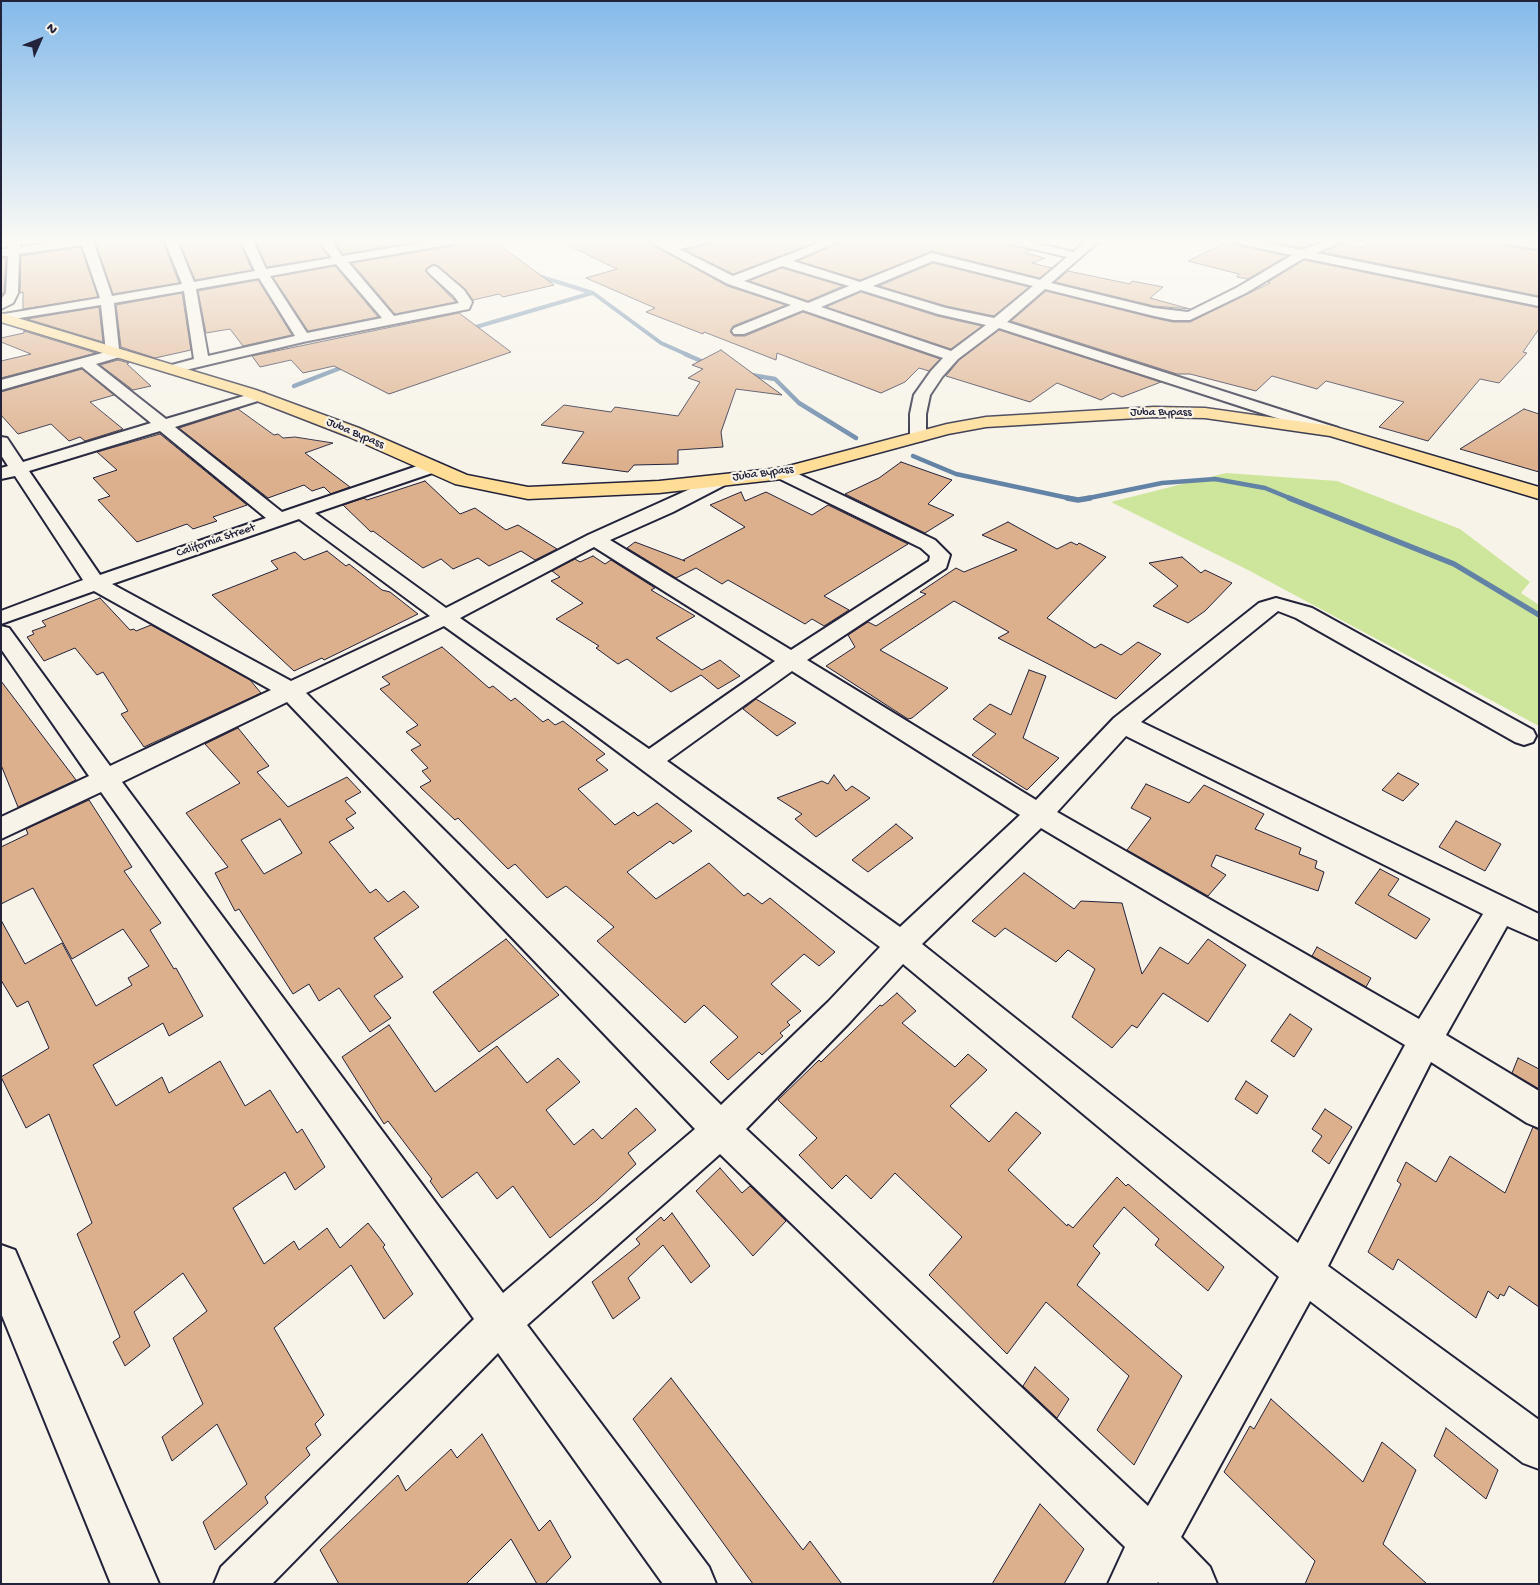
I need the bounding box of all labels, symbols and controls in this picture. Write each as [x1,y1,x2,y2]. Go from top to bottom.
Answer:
north arrow [15,15,65,65]
text: N [42,20,60,38]
street label: Juba Bypass [1130,406,1192,420]
street label: Juba Bypass [324,415,386,453]
street label: Juba Bypass [732,463,794,485]
street label: California Street [175,521,257,561]

